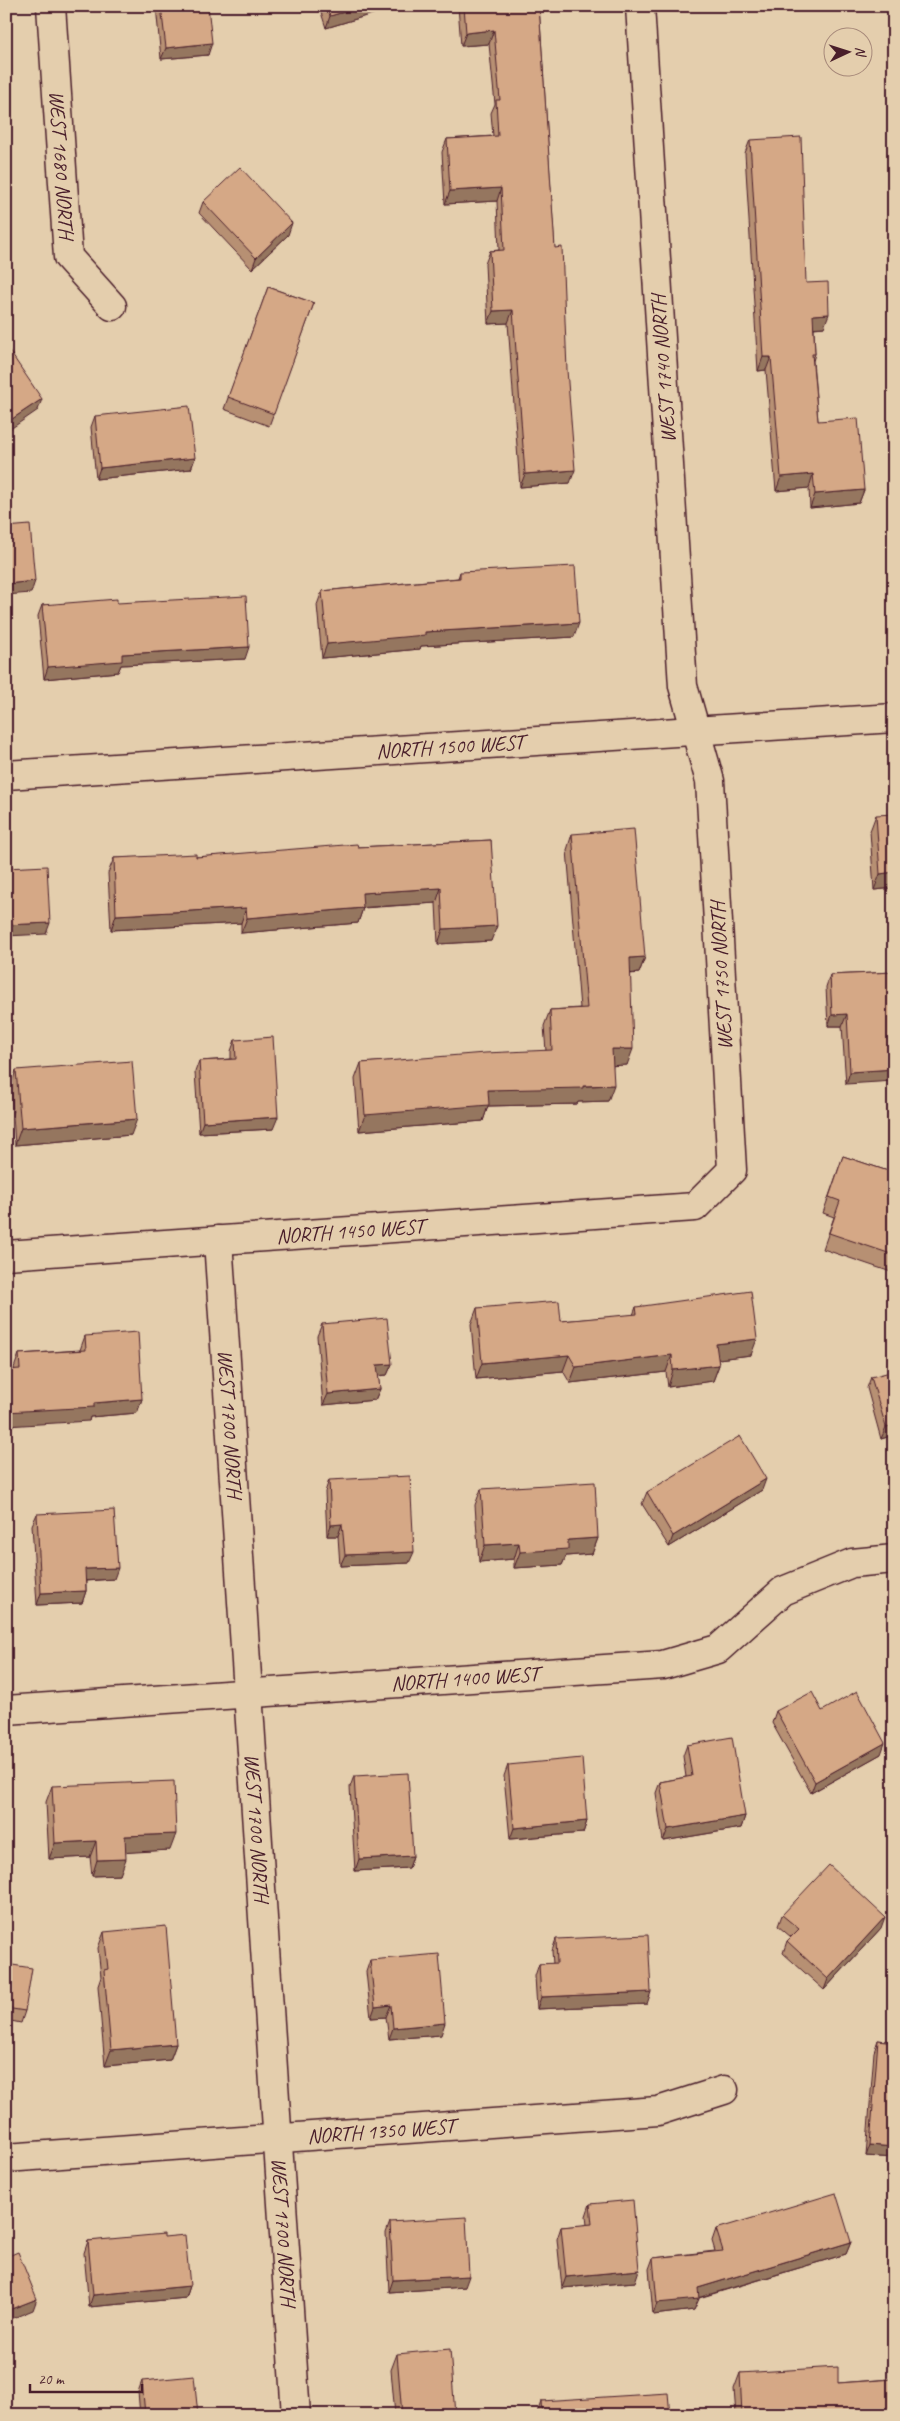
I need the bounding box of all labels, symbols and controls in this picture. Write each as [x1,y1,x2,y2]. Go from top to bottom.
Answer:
north arrow [822,28,872,78]
text: N [852,46,869,58]
street label: WEST 1680 NORTH [44,90,80,243]
street label: WEST 1740 NORTH [645,291,681,444]
street label: NORTH 1500 WEST [375,728,530,764]
street label: WEST 1750 NORTH [704,898,738,1051]
street label: NORTH 1450 WEST [275,1213,430,1249]
street label: WEST 1700 NORTH [212,1349,248,1502]
street label: NORTH 1400 WEST [390,1660,545,1697]
street label: WEST 1700 NORTH [239,1753,275,1906]
street label: NORTH 1350 WEST [306,2112,461,2149]
street label: WEST 1700 NORTH [266,2157,302,2310]
scale bar [30,2361,142,2393]
text: 20 m [38,2370,65,2389]

